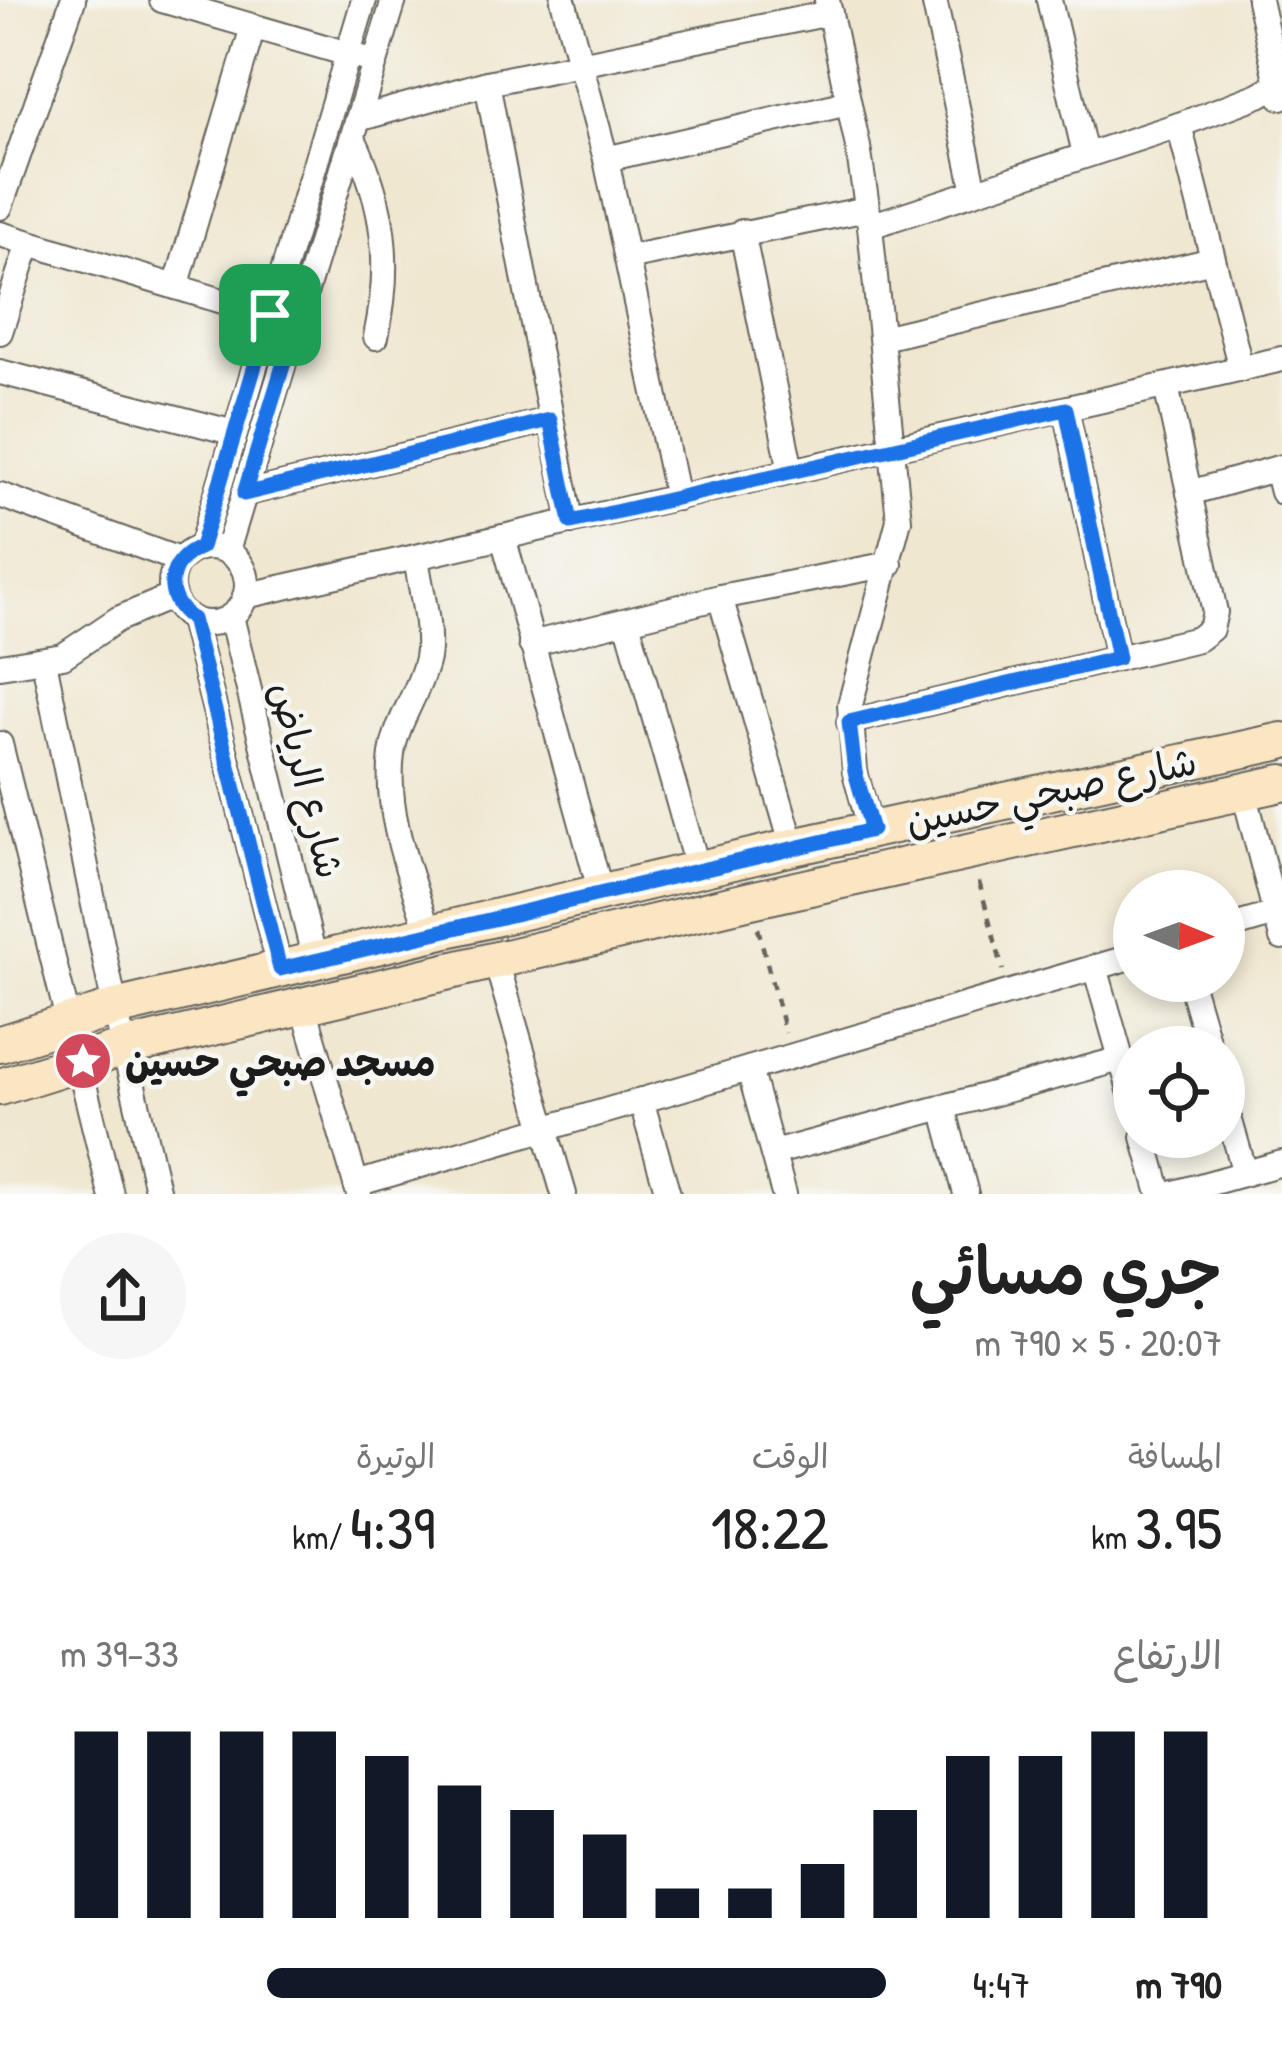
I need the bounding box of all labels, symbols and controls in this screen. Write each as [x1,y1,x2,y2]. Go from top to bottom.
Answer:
pin [219,264,321,366]
icon: arrive [237,282,303,348]
street label: شارع الرياض [256,676,358,884]
street label: شارع صبحي حسين [901,733,1203,855]
north arrow [1113,870,1245,1002]
map controls [1113,870,1245,1158]
button: locate [1113,1026,1245,1158]
place icon: مسجد صبحي حسين [52,1030,114,1092]
place label: مسجد صبحي حسين [125,1035,436,1097]
text: جري مسائي [909,1225,1222,1315]
button: share [60,1233,186,1359]
text: 20:07 · 5 × 790 m [975,1315,1222,1368]
text: الوتيرة [356,1434,435,1478]
text: الوقت [752,1434,829,1478]
text: المسافة [1128,1434,1222,1478]
text: 4:39 [350,1486,435,1568]
text: 18:22 [711,1486,829,1568]
text: 3.95 [1135,1486,1222,1568]
text: /km [292,1515,350,1559]
text: km [1091,1515,1135,1559]
text: 33–39 m [60,1626,179,1679]
text: الارتفاع [1113,1628,1222,1681]
text: 4:47 [972,1957,1030,2010]
text: 790 m [1135,1957,1222,2010]

